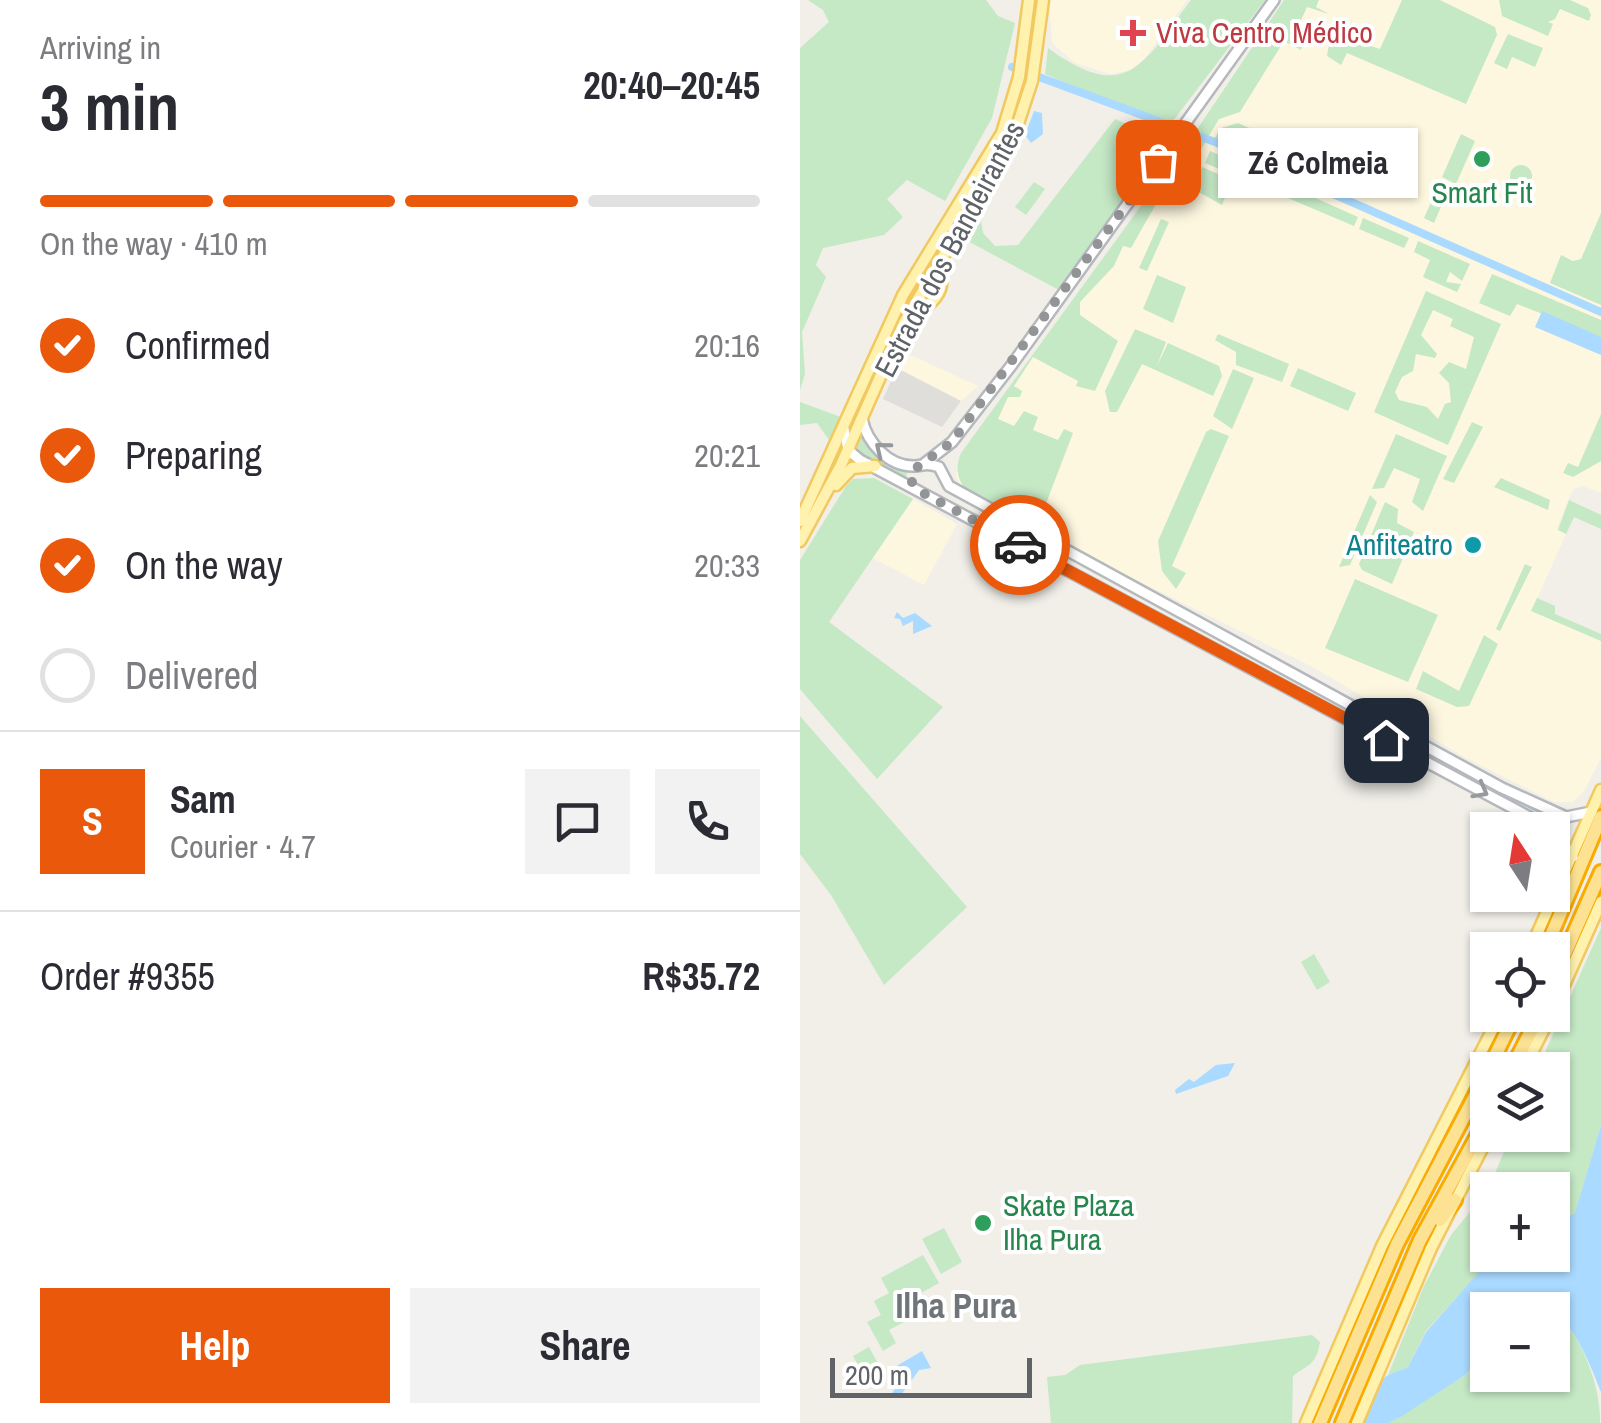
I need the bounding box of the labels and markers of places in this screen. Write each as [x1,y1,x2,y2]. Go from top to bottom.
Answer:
place label: Viva Centro Médico [1156,12,1373,52]
marker: Viva Centro Médico [1120,20,1146,46]
pin [1116,120,1201,205]
callout: Zé Colmeia [1218,127,1418,197]
marker: Smart Fit [1471,148,1493,170]
place label: Smart Fit [1431,172,1533,212]
place label: Anfiteatro [1345,524,1453,564]
marker: Anfiteatro [1462,534,1484,556]
pin [1344,698,1429,783]
place label: Skate Plaza Ilha Pura [1003,1185,1135,1259]
marker: Skate Plaza Ilha Pura [972,1212,994,1234]

